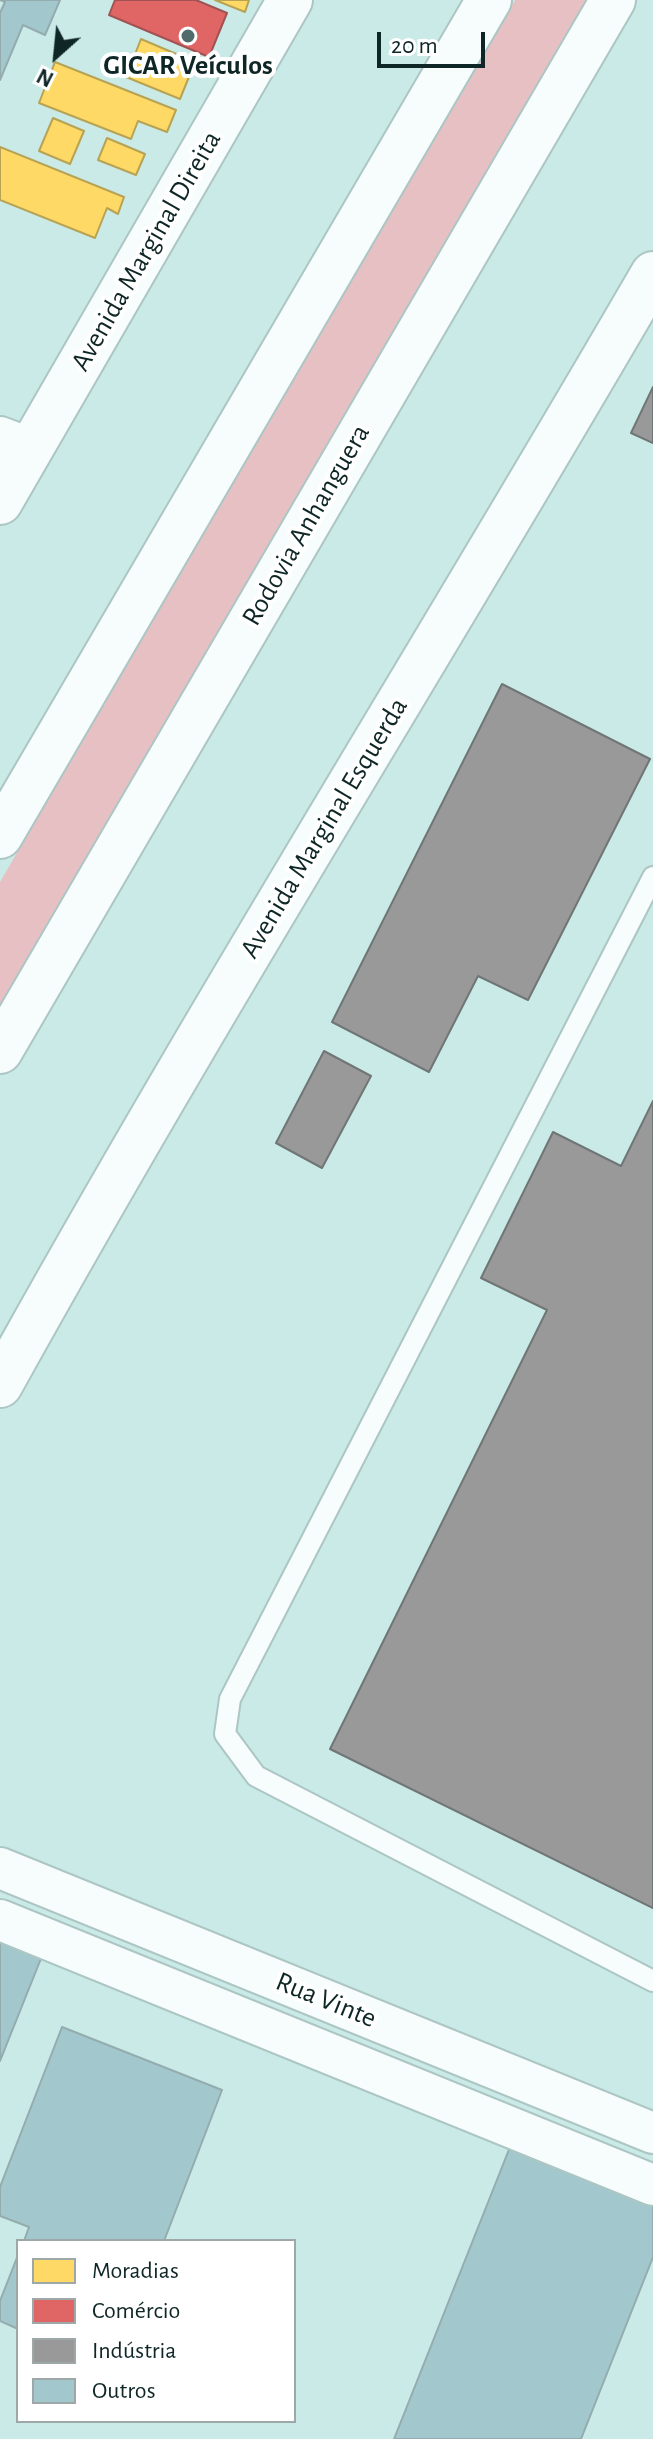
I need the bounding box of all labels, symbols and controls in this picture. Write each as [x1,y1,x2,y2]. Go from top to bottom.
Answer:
north arrow [16,16,96,96]
scale bar [381,16,489,66]
marker: GICAR Veículos [179,27,197,45]
text: 20 m [391,34,438,58]
place label: GICAR Veículos [103,49,273,83]
text: N [33,64,57,91]
street label: Avenida Marginal Direita [64,125,228,377]
street label: Rodovia Anhanguera [235,418,377,632]
street label: Avenida Marginal Esquerda [233,692,415,964]
street label: Rua Vinte [271,1965,381,2035]
legend [16,2239,296,2423]
text: Moradias [92,2259,179,2283]
text: Comércio [92,2299,180,2323]
text: Indústria [92,2339,176,2363]
text: Outros [92,2379,156,2403]

